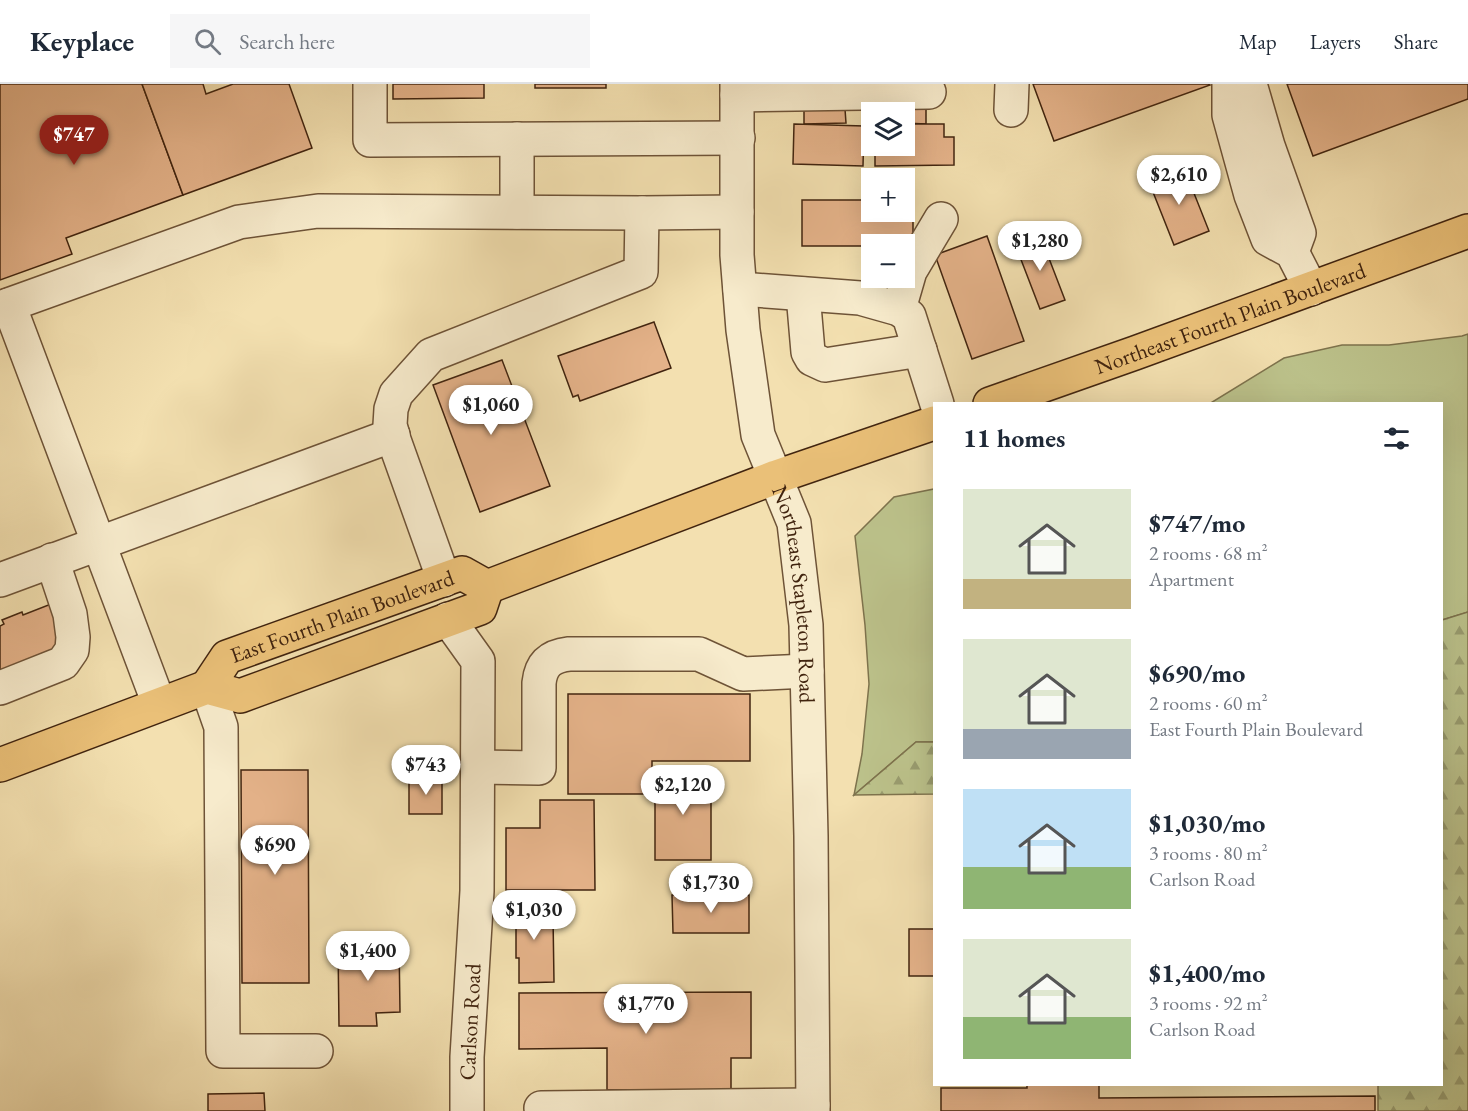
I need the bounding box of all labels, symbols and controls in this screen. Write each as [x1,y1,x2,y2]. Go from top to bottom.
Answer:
search box [170,14,590,68]
text: Keyplace [30,23,134,59]
icon: search [191,25,224,58]
text: Search here [239,27,335,56]
text: Map [1239,28,1277,55]
text: Layers [1310,28,1361,55]
text: Share [1394,28,1438,55]
map controls [861,102,915,288]
button: layers [861,102,915,156]
pin: $747 [38,115,110,166]
text: $747 [54,121,94,147]
pin: $2,610 [1130,155,1228,206]
text: $2,610 [1151,161,1207,187]
button: + [861,168,915,222]
pin: $1,280 [991,221,1089,272]
text: $1,280 [1012,227,1068,253]
button: − [861,234,915,288]
street label: Northeast Fourth Plain Boulevard [1091,255,1370,381]
pin: $1,060 [442,385,540,436]
text: $1,060 [463,391,519,417]
text: 11 homes [963,421,1065,455]
icon: filters [1380,422,1413,455]
street label: Northeast Stapleton Road [766,481,822,704]
text: $747/mo [1149,506,1245,540]
icon: home [1011,513,1083,585]
text: 2 rooms · 68 m² [1149,540,1268,566]
street label: East Fourth Plain Boulevard [226,562,459,669]
text: Apartment [1149,566,1234,592]
text: $690/mo [1149,656,1245,690]
icon: home [1011,663,1083,735]
text: 2 rooms · 60 m² [1149,690,1268,716]
text: East Fourth Plain Boulevard [1149,716,1363,742]
pin: $743 [390,745,462,796]
text: $743 [406,751,446,777]
pin: $2,120 [634,765,732,816]
text: $2,120 [655,771,711,797]
text: $1,030/mo [1149,806,1265,840]
icon: home [1011,813,1083,885]
pin: $690 [239,825,311,876]
text: $690 [255,831,295,857]
text: 3 rooms · 80 m² [1149,840,1268,866]
pin: $1,730 [662,863,760,914]
text: Carlson Road [1149,866,1255,892]
text: $1,730 [683,869,739,895]
pin: $1,030 [485,890,583,941]
text: $1,030 [506,896,562,922]
pin: $1,400 [319,931,417,982]
text: $1,400 [340,937,396,963]
text: $1,400/mo [1149,956,1265,990]
street label: Carlson Road [452,962,488,1081]
icon: home [1011,963,1083,1035]
pin: $1,770 [597,984,695,1035]
text: $1,770 [618,990,674,1016]
text: 3 rooms · 92 m² [1149,990,1268,1016]
text: Carlson Road [1149,1016,1255,1042]

